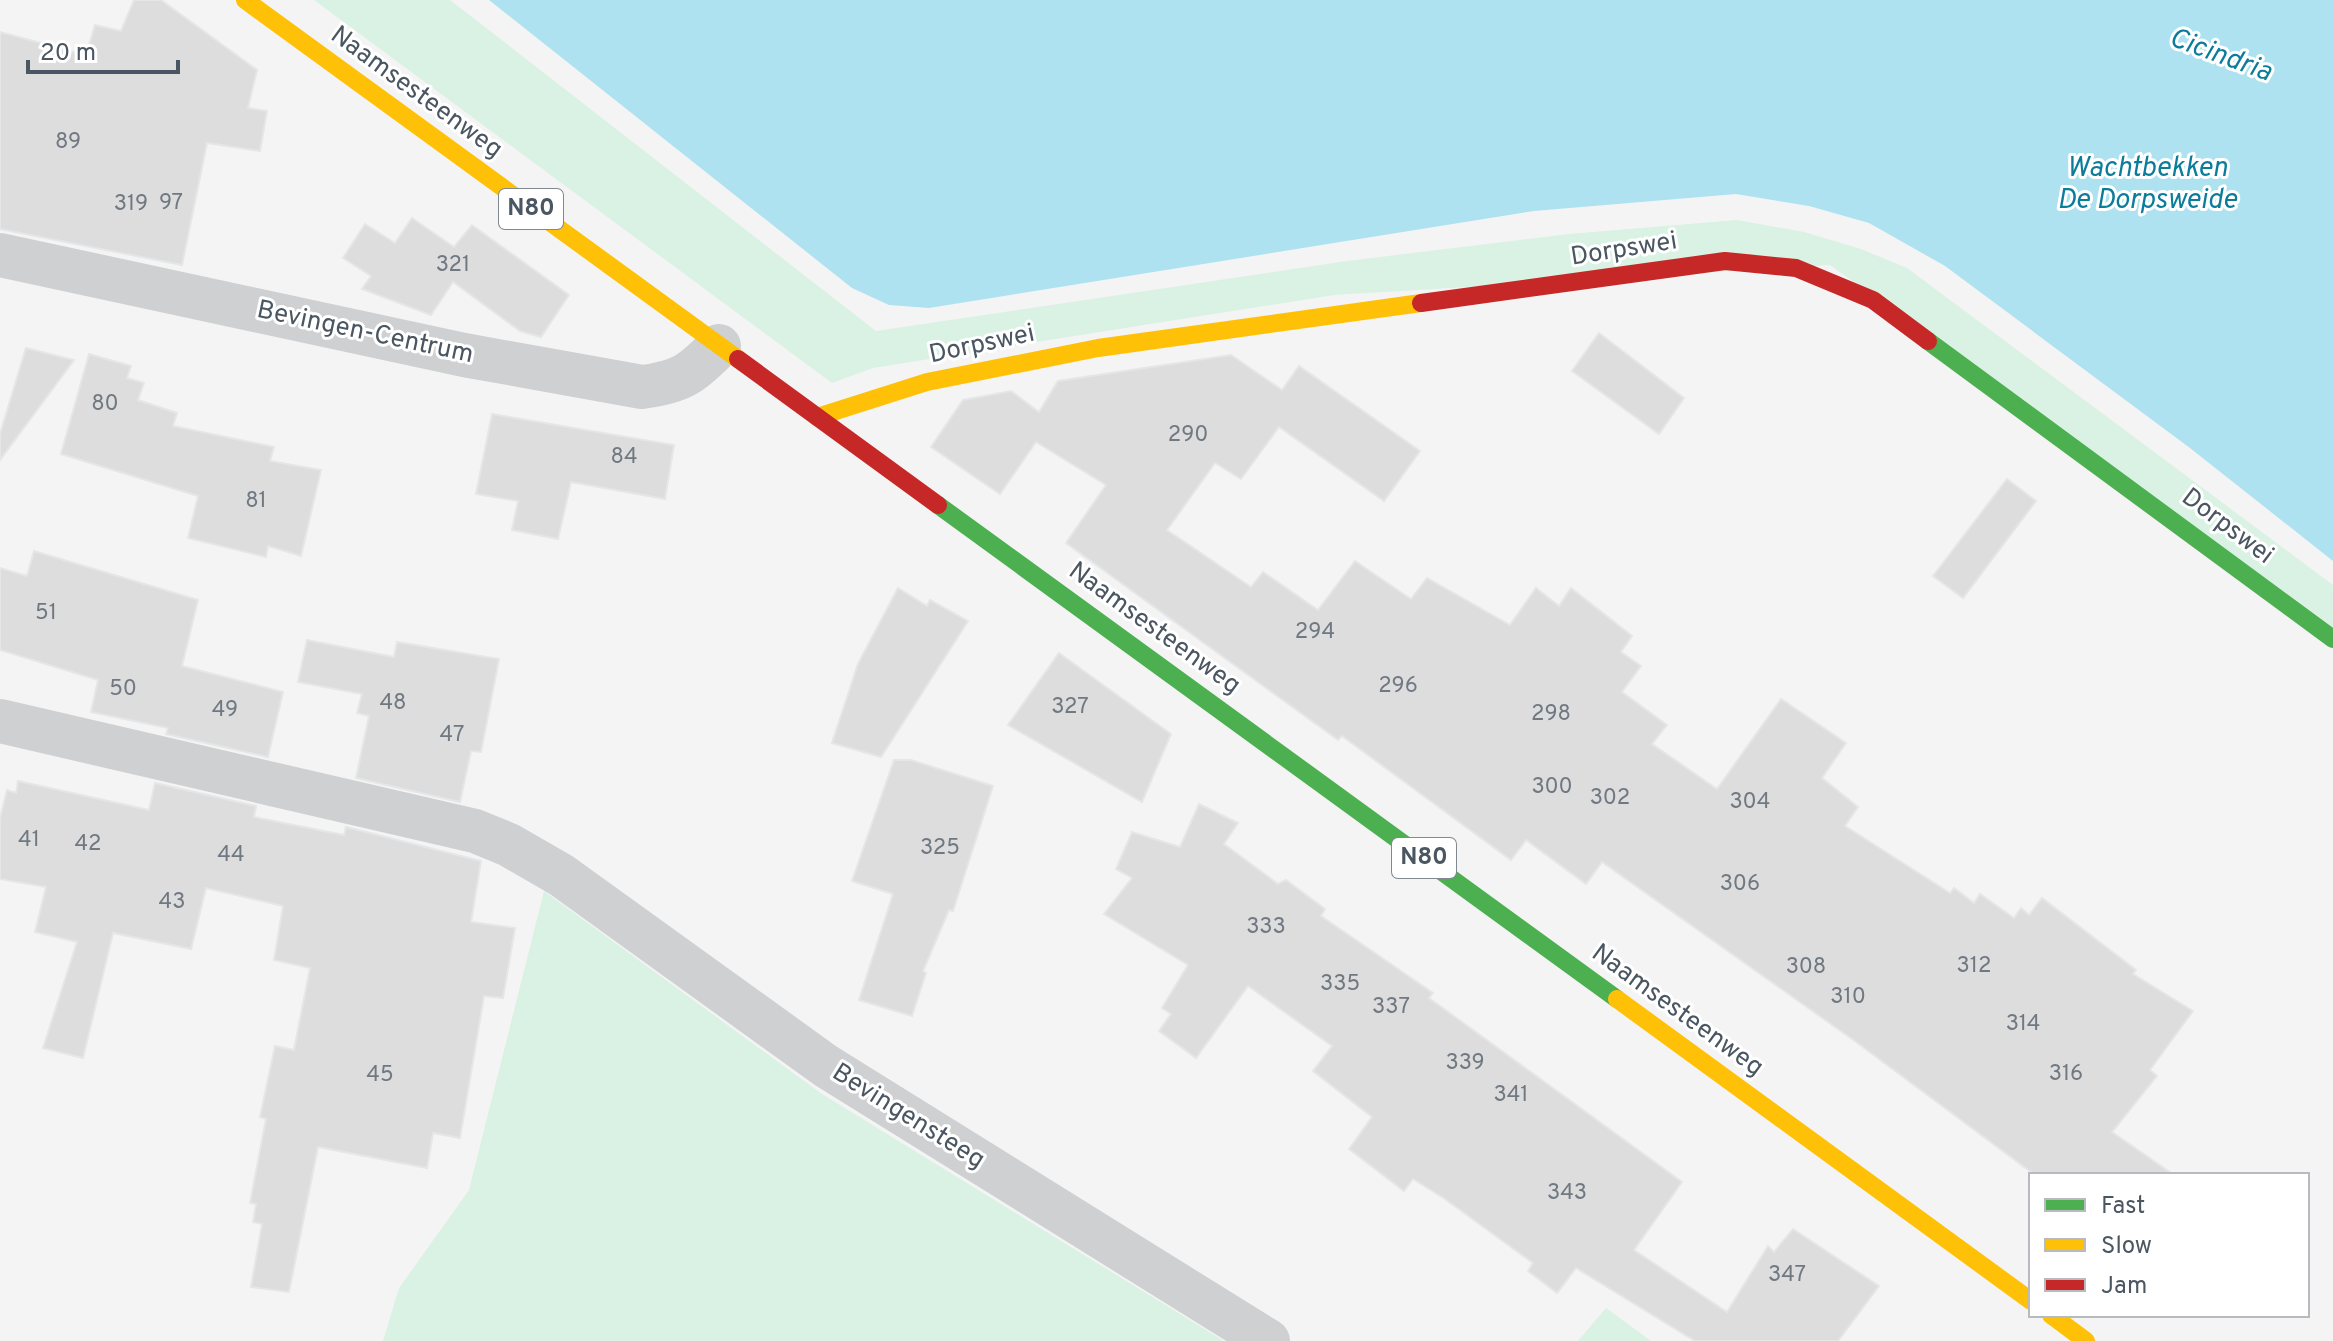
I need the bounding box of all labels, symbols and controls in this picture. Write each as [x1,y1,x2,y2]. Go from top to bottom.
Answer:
street label: Naamsesteenweg [323,19,509,167]
water label: Cicindria [2164,21,2277,91]
scale bar [28,24,178,74]
text: 20 m [40,39,96,69]
house number: 89 [55,129,81,156]
water label: Wachtbekken De Dorpsweide [2057,151,2237,219]
road number: N80 [499,189,563,229]
house number: 97 [159,190,183,217]
house number: 319 [114,191,148,218]
street label: Dorpswei [1569,225,1679,275]
house number: 321 [436,252,470,279]
street label: Bevingen-Centrum [254,294,476,372]
street label: Dorpswei [926,318,1038,372]
house number: 80 [91,391,119,418]
house number: 290 [1168,422,1208,449]
house number: 84 [610,444,638,471]
street label: Dorpswei [2174,482,2280,572]
house number: 81 [245,488,267,515]
street label: Naamsesteenweg [1061,555,1247,703]
house number: 51 [35,600,57,627]
house number: 294 [1295,619,1335,646]
house number: 296 [1378,673,1418,700]
house number: 50 [109,676,137,703]
house number: 48 [379,690,407,717]
house number: 327 [1051,694,1089,721]
house number: 49 [212,697,238,724]
house number: 298 [1531,701,1571,728]
house number: 47 [440,722,464,749]
house number: 300 [1531,774,1573,801]
house number: 302 [1590,785,1630,812]
house number: 304 [1730,789,1770,816]
house number: 41 [18,827,40,854]
house number: 42 [74,831,102,858]
house number: 325 [920,835,960,862]
road number: N80 [1392,838,1456,878]
house number: 44 [217,842,245,869]
house number: 306 [1720,871,1760,898]
house number: 43 [159,889,185,916]
house number: 333 [1246,914,1286,941]
street label: Naamsesteenweg [1584,937,1770,1085]
house number: 312 [1957,953,1991,980]
house number: 308 [1786,954,1826,981]
house number: 335 [1320,971,1360,998]
house number: 310 [1830,984,1866,1011]
house number: 337 [1372,994,1410,1021]
house number: 314 [2006,1011,2040,1038]
house number: 339 [1445,1050,1485,1077]
street label: Bevingensteeg [825,1057,991,1177]
house number: 316 [2049,1061,2083,1088]
house number: 45 [366,1062,394,1089]
house number: 341 [1493,1082,1529,1109]
legend [2029,1173,2309,1317]
house number: 343 [1547,1180,1587,1207]
text: Fast [2101,1192,2145,1222]
text: Slow [2101,1232,2152,1262]
house number: 347 [1768,1262,1806,1289]
text: Jam [2101,1272,2147,1302]

